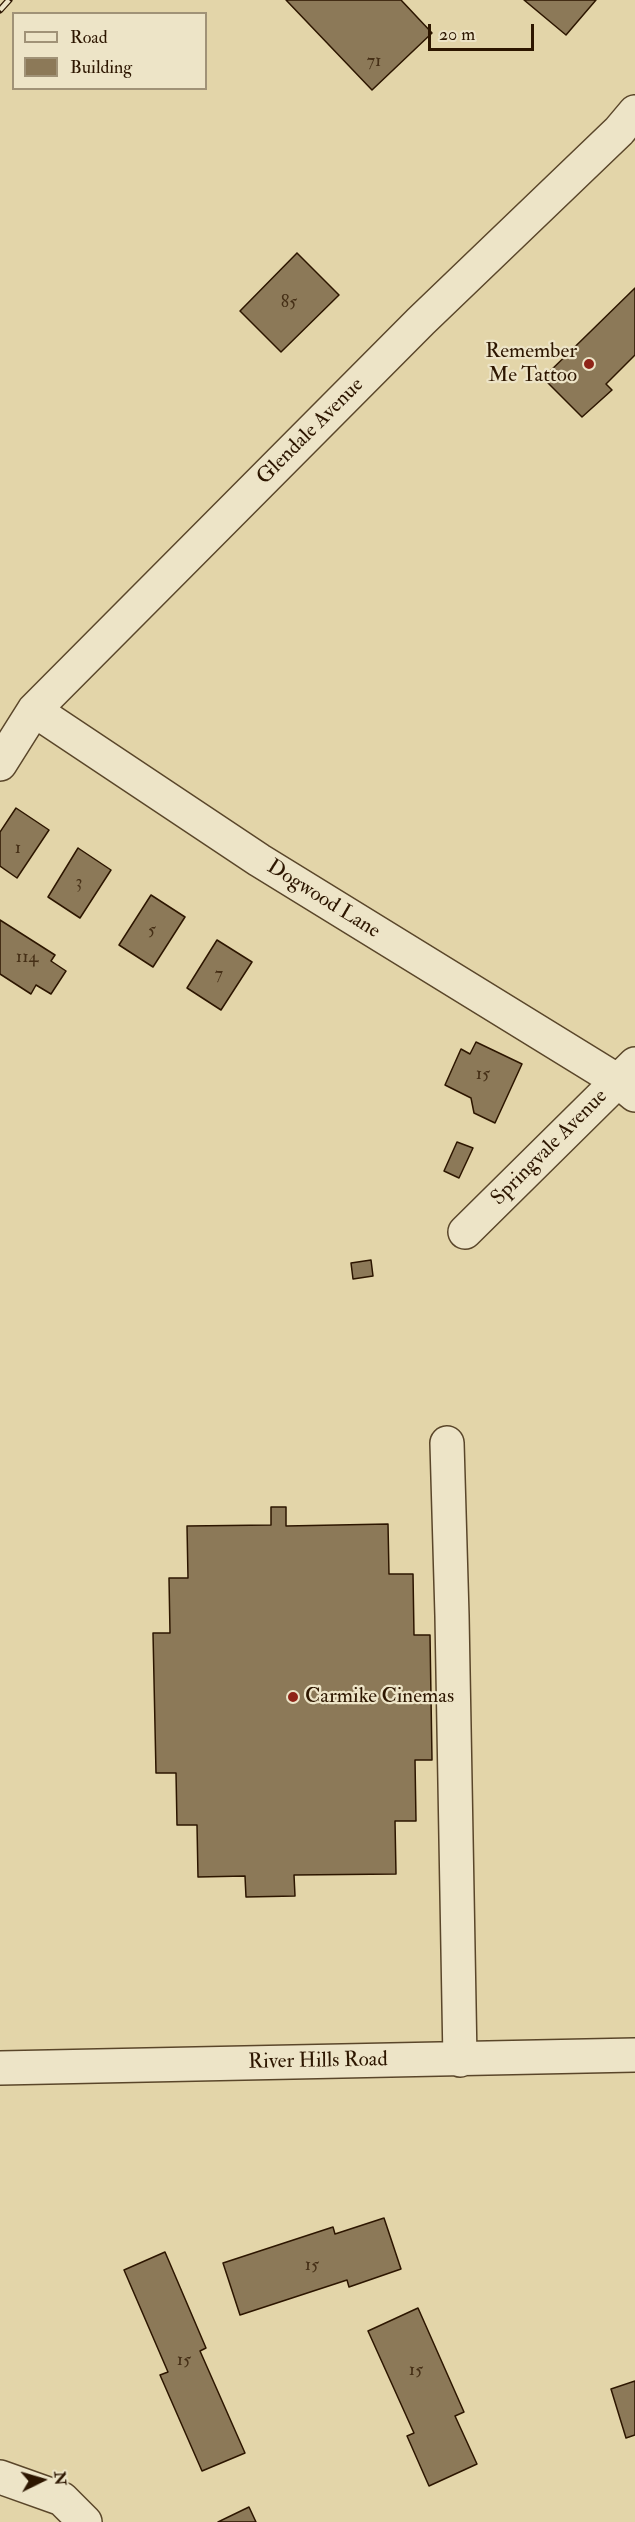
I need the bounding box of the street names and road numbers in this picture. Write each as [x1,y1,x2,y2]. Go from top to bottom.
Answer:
street label: Glendale Avenue [252,373,370,491]
street label: Dogwood Lane [262,855,384,945]
street label: Springvale Avenue [487,1085,613,1211]
street label: River Hills Road [248,2048,388,2076]

